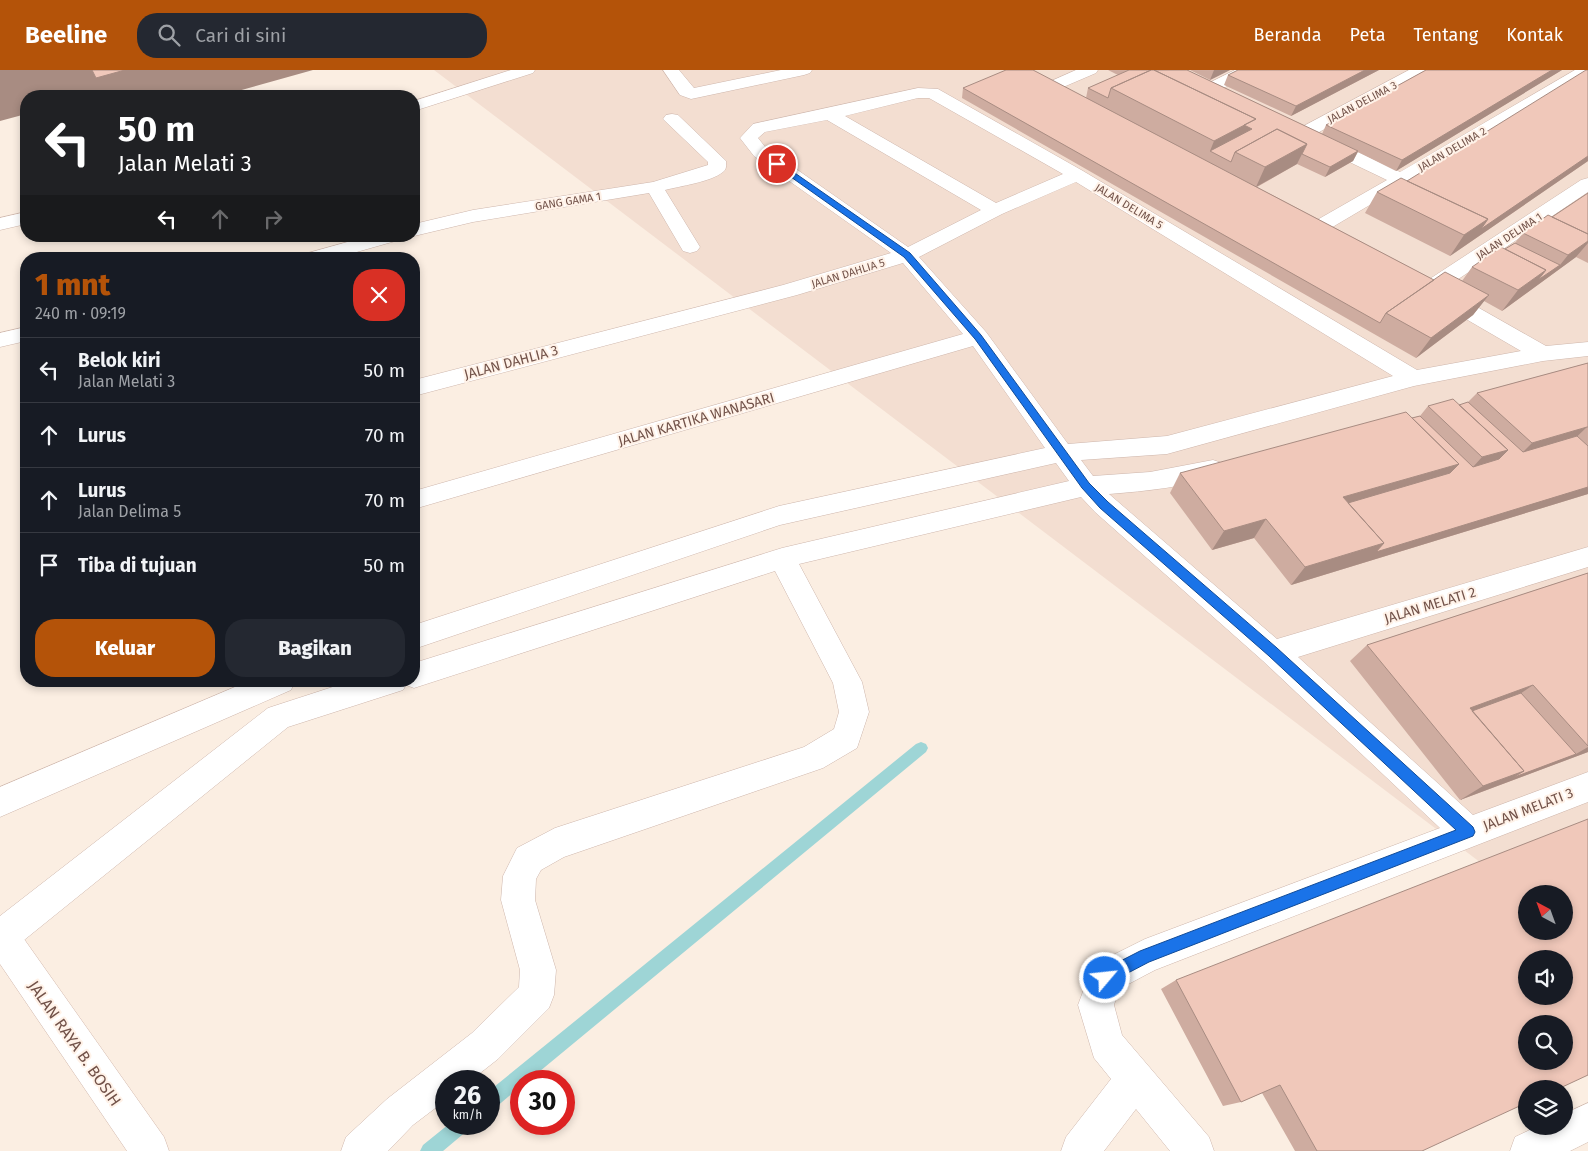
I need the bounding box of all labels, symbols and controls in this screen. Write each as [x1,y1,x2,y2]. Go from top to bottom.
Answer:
search box [137,13,487,58]
text: Beeline [25,21,107,49]
icon: search [155,21,183,49]
text: Cari di sini [195,24,286,47]
text: Beranda [1254,24,1322,46]
text: Peta [1350,24,1385,46]
text: Tentang [1413,24,1478,46]
text: Kontak [1506,24,1563,46]
street label: JALAN DELIMA 3 [1325,79,1399,126]
text: 50 m [118,108,195,150]
icon: left [35,110,100,175]
street label: JALAN DELIMA 2 [1416,125,1489,174]
pin [756,143,798,185]
text: Jalan Melati 3 [118,150,252,177]
icon: arrive [763,150,791,178]
street label: JALAN DELIMA 5 [1092,181,1165,232]
street label: GANG GAMA 1 [534,190,602,213]
icon: left [153,205,181,233]
icon: ahead [206,205,234,233]
icon: right [259,205,287,233]
street label: JALAN DELIMA 1 [1474,210,1545,263]
street label: JALAN DAHLIA 5 [810,256,887,291]
text: 1 mnt [35,267,110,303]
button: close [353,269,405,321]
text: 240 m · 09:19 [35,304,126,323]
street label: JALAN DAHLIA 3 [462,342,560,383]
text: Belok kiri [78,349,161,372]
icon: left [35,356,63,384]
text: 50 m [364,359,405,382]
text: Jalan Melati 3 [78,372,175,391]
street label: JALAN KARTIKA WANASARI [616,389,776,450]
icon: ahead [35,421,63,449]
text: Lurus [78,424,126,447]
text: 70 m [365,424,405,447]
text: Lurus [78,479,126,502]
icon: ahead [35,486,63,514]
text: 70 m [365,489,405,512]
text: Jalan Delima 5 [78,502,181,521]
icon: arrive [35,551,63,579]
text: Tiba di tujuan [78,554,197,577]
text: 50 m [364,554,405,577]
street label: JALAN MELATI 2 [1382,583,1478,628]
button: Keluar [35,619,215,677]
button: Bagikan [225,619,405,677]
street label: JALAN MELATI 3 [1481,784,1576,834]
north arrow [1518,885,1572,940]
map controls [1518,885,1573,1135]
button: sound [1518,950,1573,1005]
position arrow [1078,951,1130,1003]
street label: JALAN RAYA B. BOSIH [24,977,125,1110]
button: search [1518,1015,1573,1070]
speed limit sign: 30 [510,1070,575,1135]
button: layers [1518,1080,1573,1135]
text: 26 [454,1081,481,1111]
text: km/h [453,1108,482,1122]

